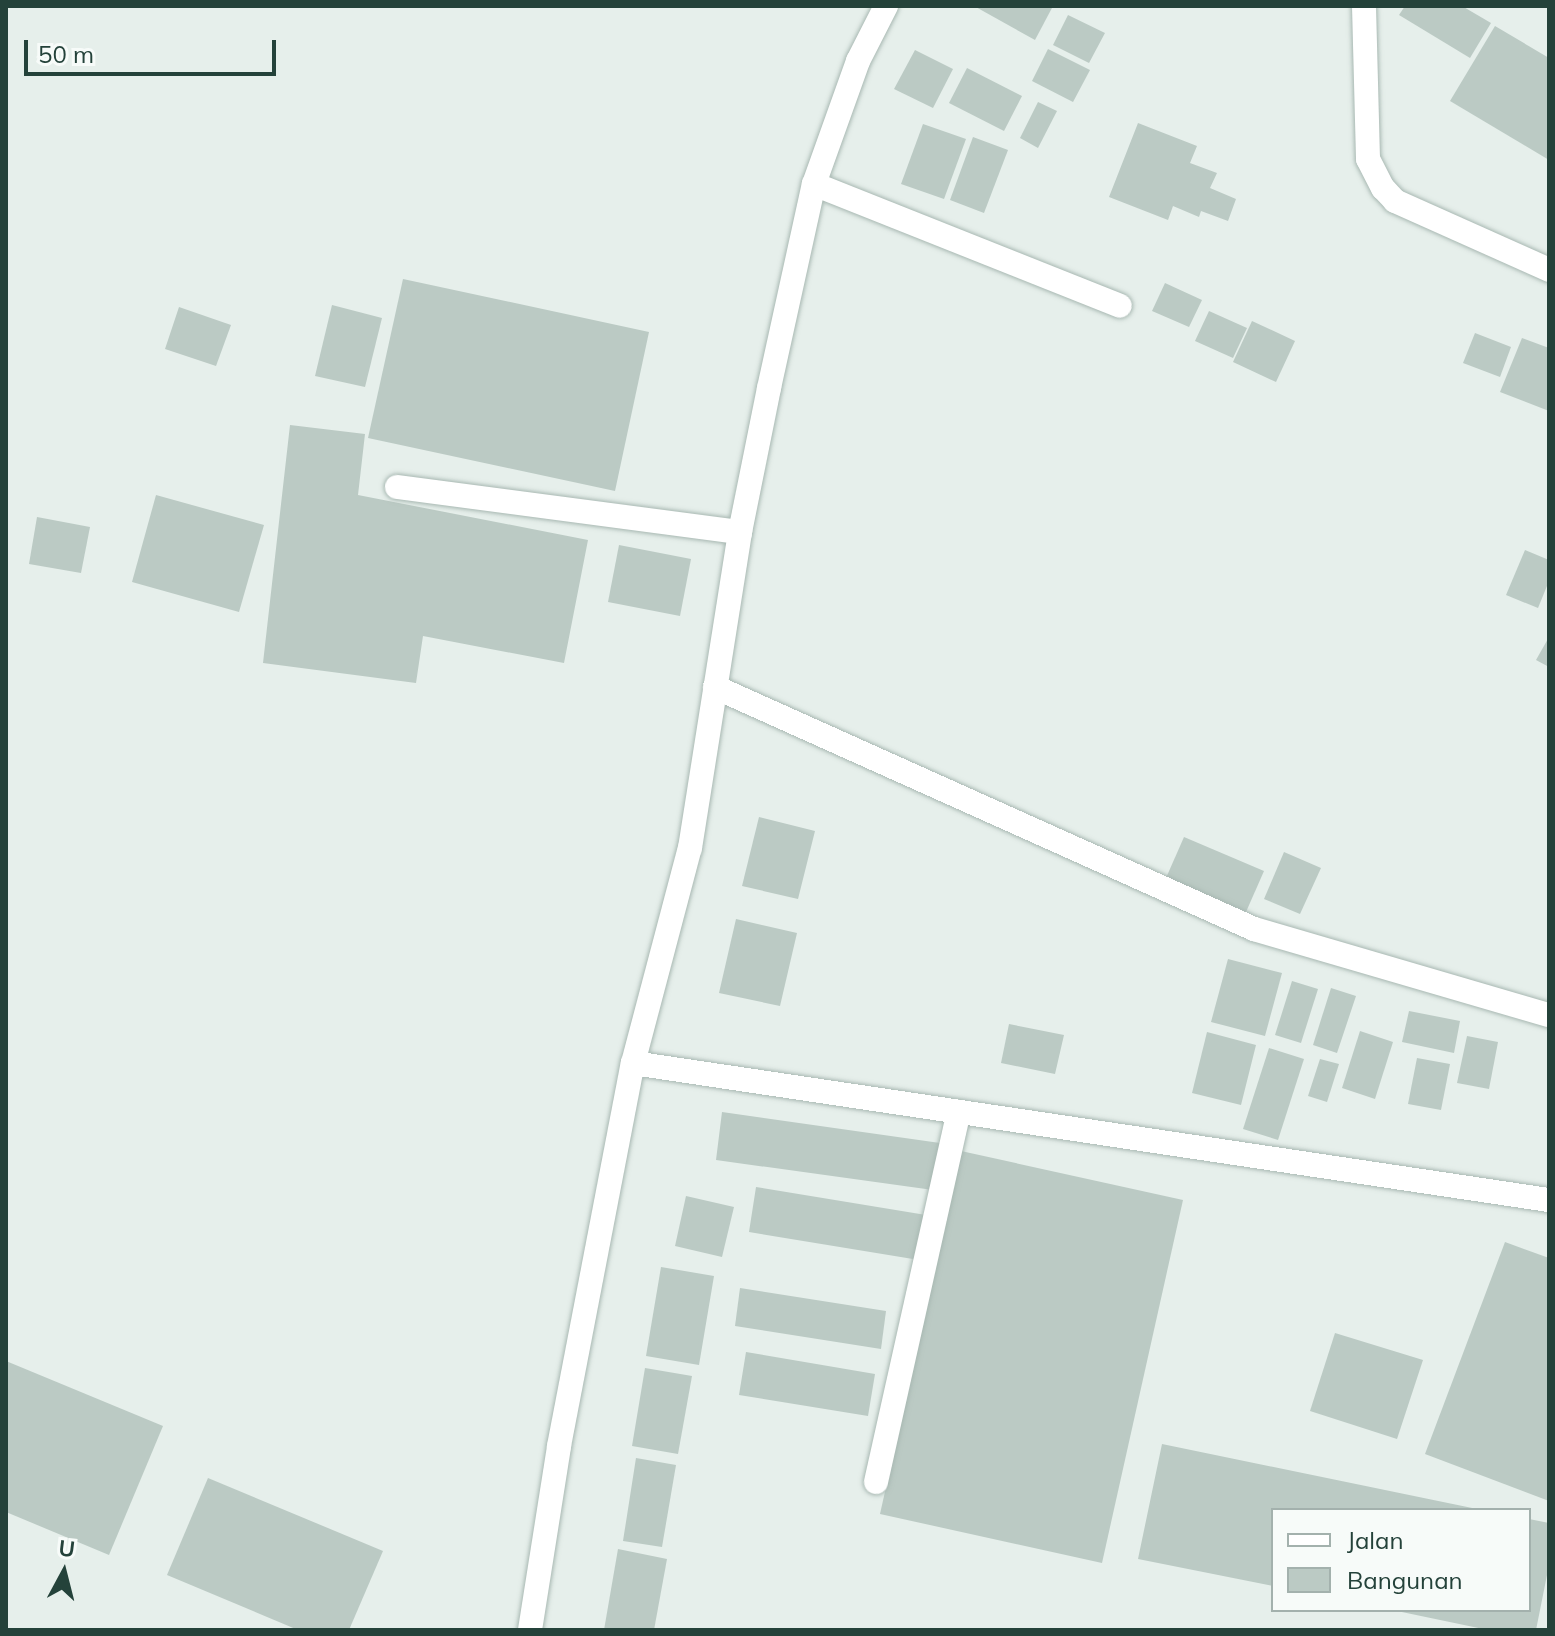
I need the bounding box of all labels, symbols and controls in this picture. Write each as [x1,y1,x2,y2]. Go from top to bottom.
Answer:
scale bar [28,24,280,74]
text: 50 m [38,39,94,69]
legend [1271,1508,1531,1612]
text: Jalan [1347,1525,1403,1555]
north arrow [24,1532,104,1612]
text: U [57,1533,77,1563]
text: Bangunan [1347,1565,1463,1595]

